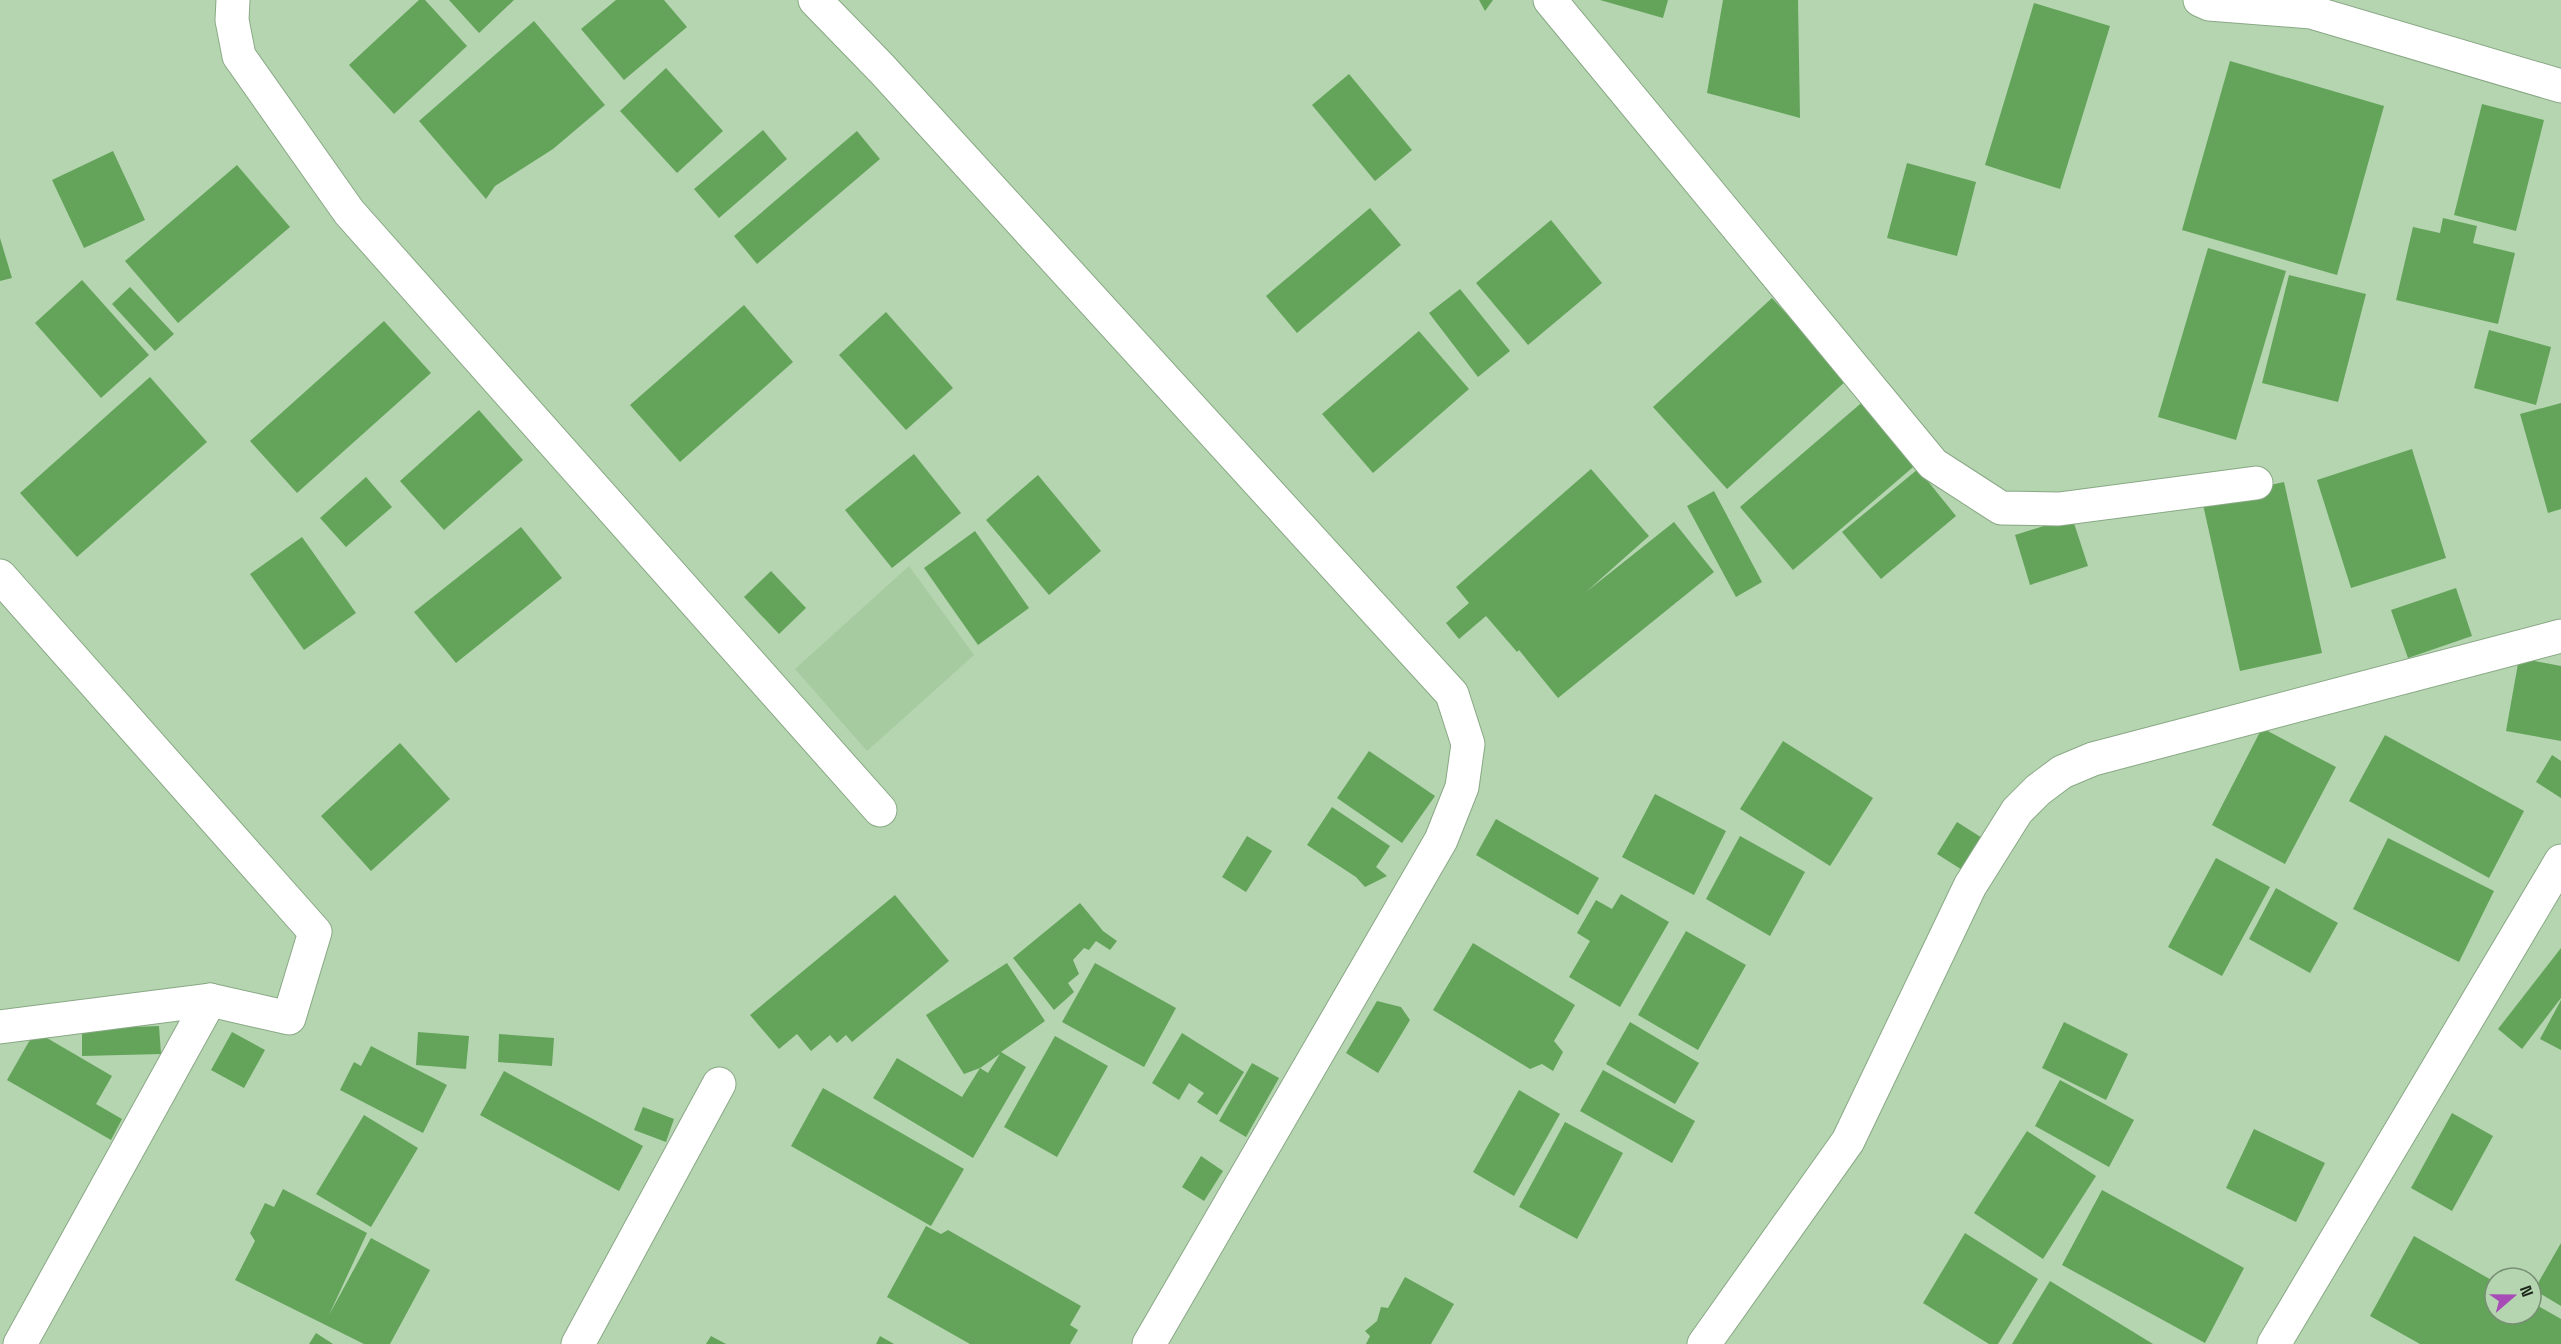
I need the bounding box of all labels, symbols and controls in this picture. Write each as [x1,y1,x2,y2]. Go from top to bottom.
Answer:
north arrow [2483,1266,2543,1326]
text: N [2515,1282,2538,1300]

